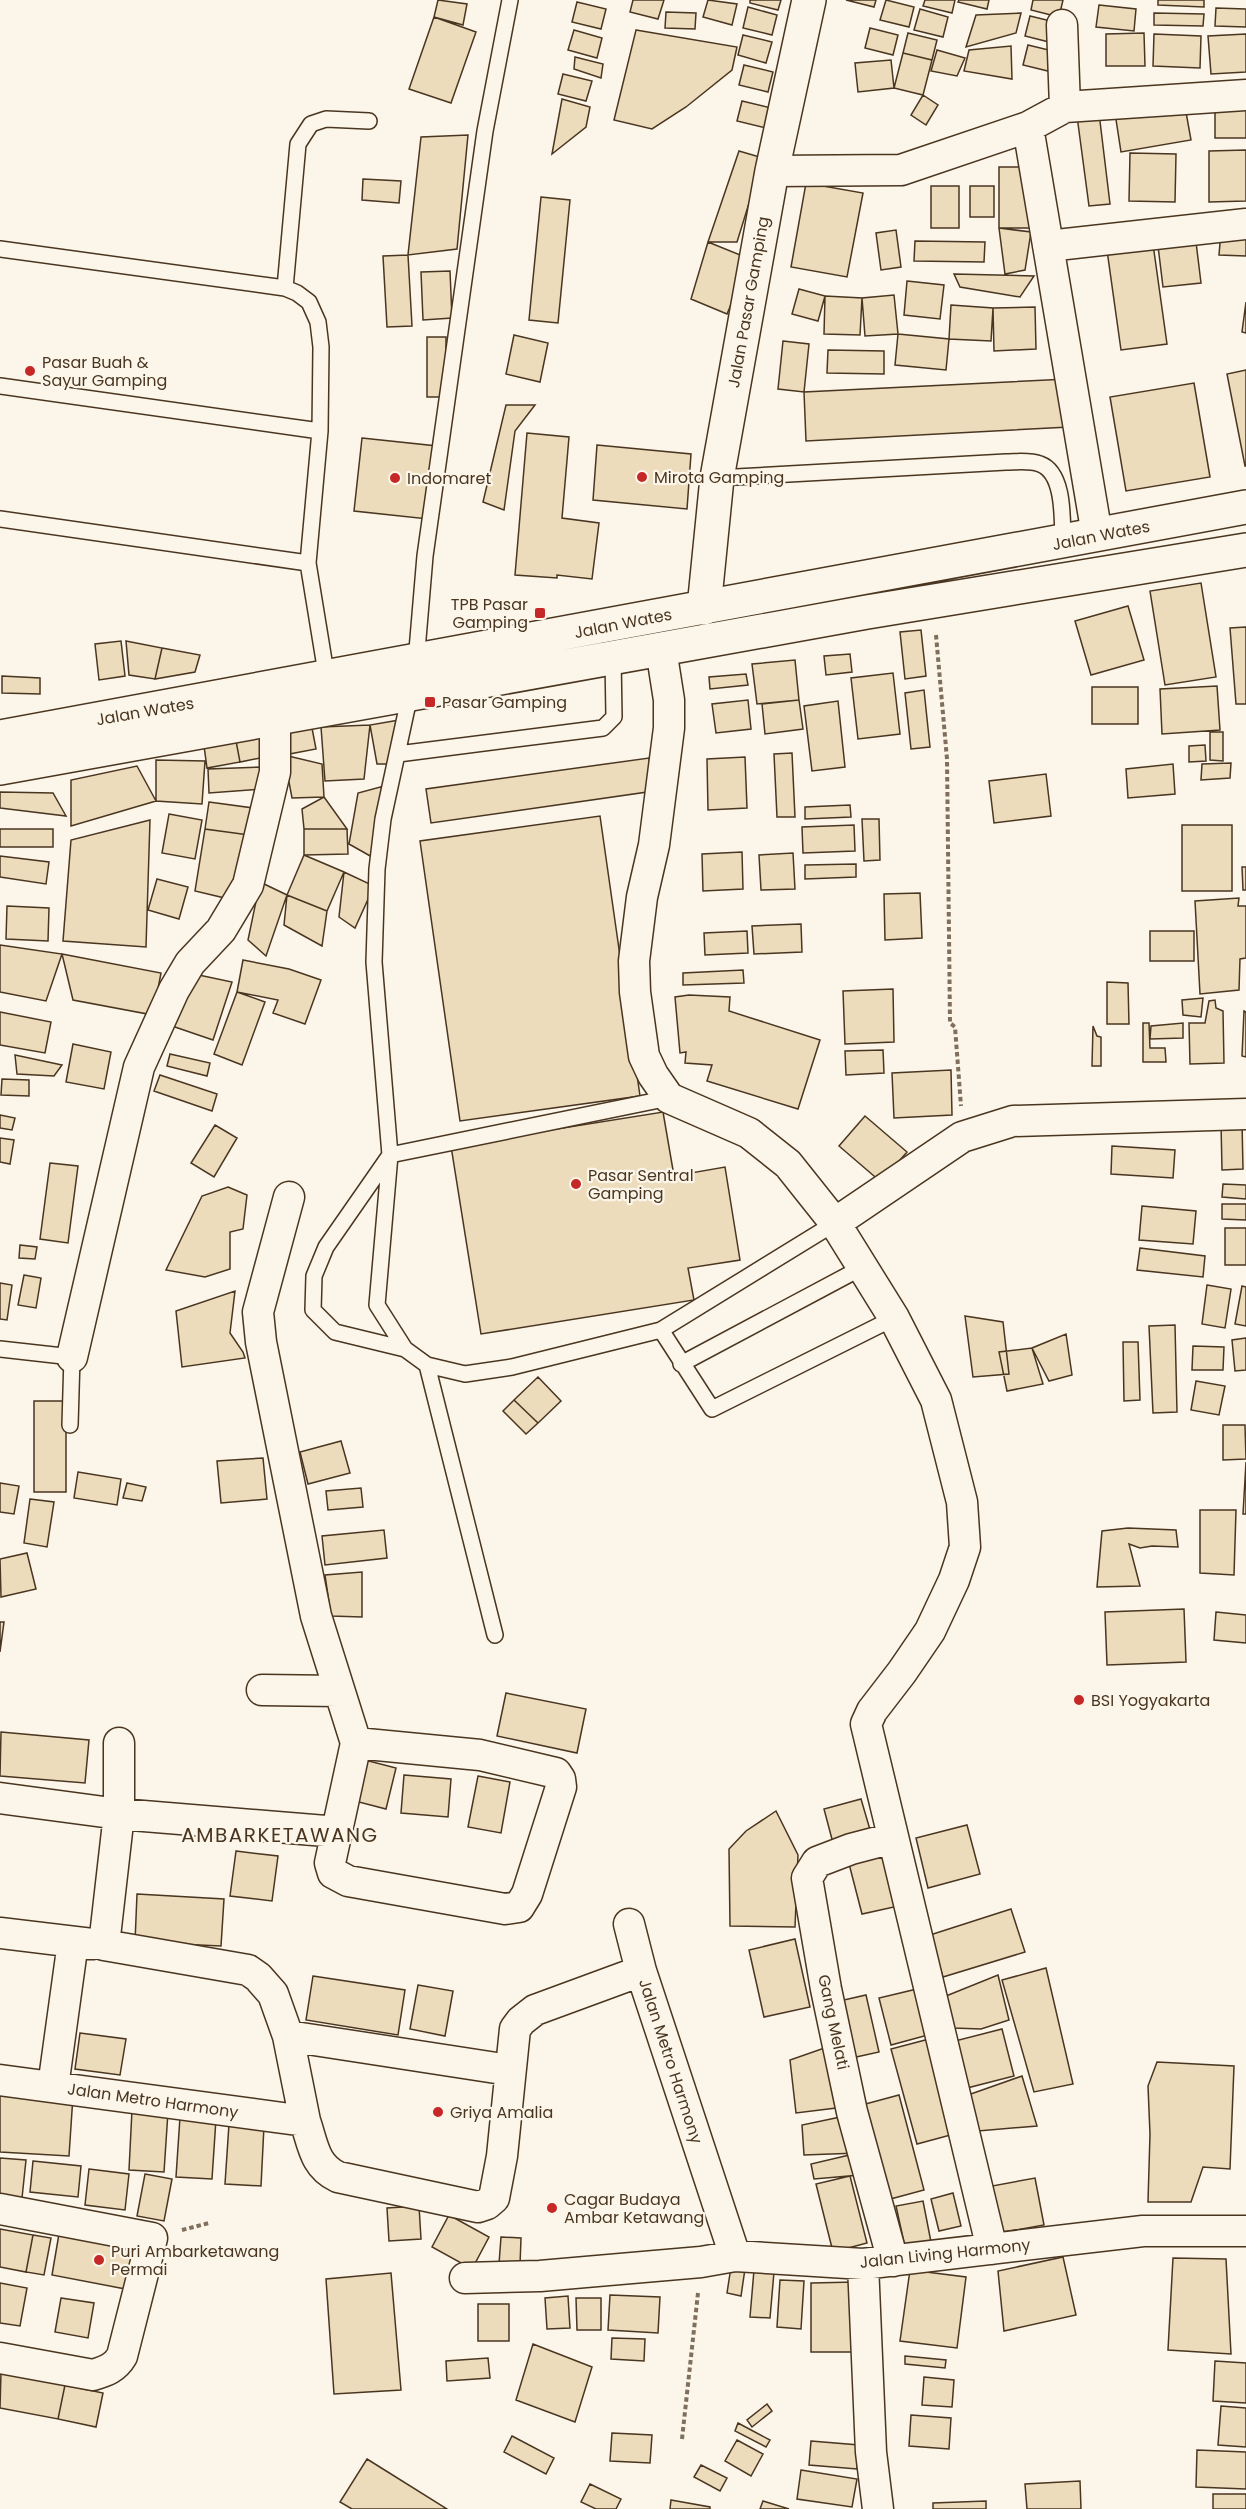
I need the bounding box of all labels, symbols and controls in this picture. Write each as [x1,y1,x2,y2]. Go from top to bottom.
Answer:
street label: Jalan Pasar Gamping [722,215,775,390]
place label: Pasar Buah & Sayur Gamping [42,351,167,392]
marker: Pasar Buah & Sayur Gamping [23,364,37,378]
place label: Mirota Gamping [654,466,784,489]
place label: Indomaret [407,467,491,490]
marker: Mirota Gamping [635,470,649,484]
marker: Indomaret [388,471,402,485]
street label: Jalan Wates [1050,515,1152,556]
place label: TPB Pasar Gamping [451,593,528,634]
street label: Jalan Wates [572,603,674,644]
marker: TPB Pasar Gamping [533,606,547,620]
place label: Pasar Gamping [442,691,567,714]
street label: Jalan Wates [94,692,196,731]
marker: Pasar Gamping [423,695,437,709]
place label: Pasar Sentral Gamping [588,1164,694,1205]
marker: Pasar Sentral Gamping [569,1177,583,1191]
place label: BSI Yogyakarta [1091,1689,1210,1712]
marker: BSI Yogyakarta [1072,1693,1086,1707]
district label: AMBARKETAWANG [181,1821,379,1849]
street label: Gang Melati [812,1972,855,2072]
street label: Jalan Metro Harmony [633,1976,708,2147]
street label: Jalan Metro Harmony [66,2077,240,2124]
place label: Griya Amalia [450,2101,553,2124]
marker: Griya Amalia [431,2105,445,2119]
place label: Cagar Budaya Ambar Ketawang [564,2188,704,2229]
marker: Cagar Budaya Ambar Ketawang [545,2201,559,2215]
street label: Jalan Living Harmony [859,2233,1032,2274]
place label: Puri Ambarketawang Permai [111,2240,279,2281]
marker: Puri Ambarketawang Permai [92,2253,106,2267]

